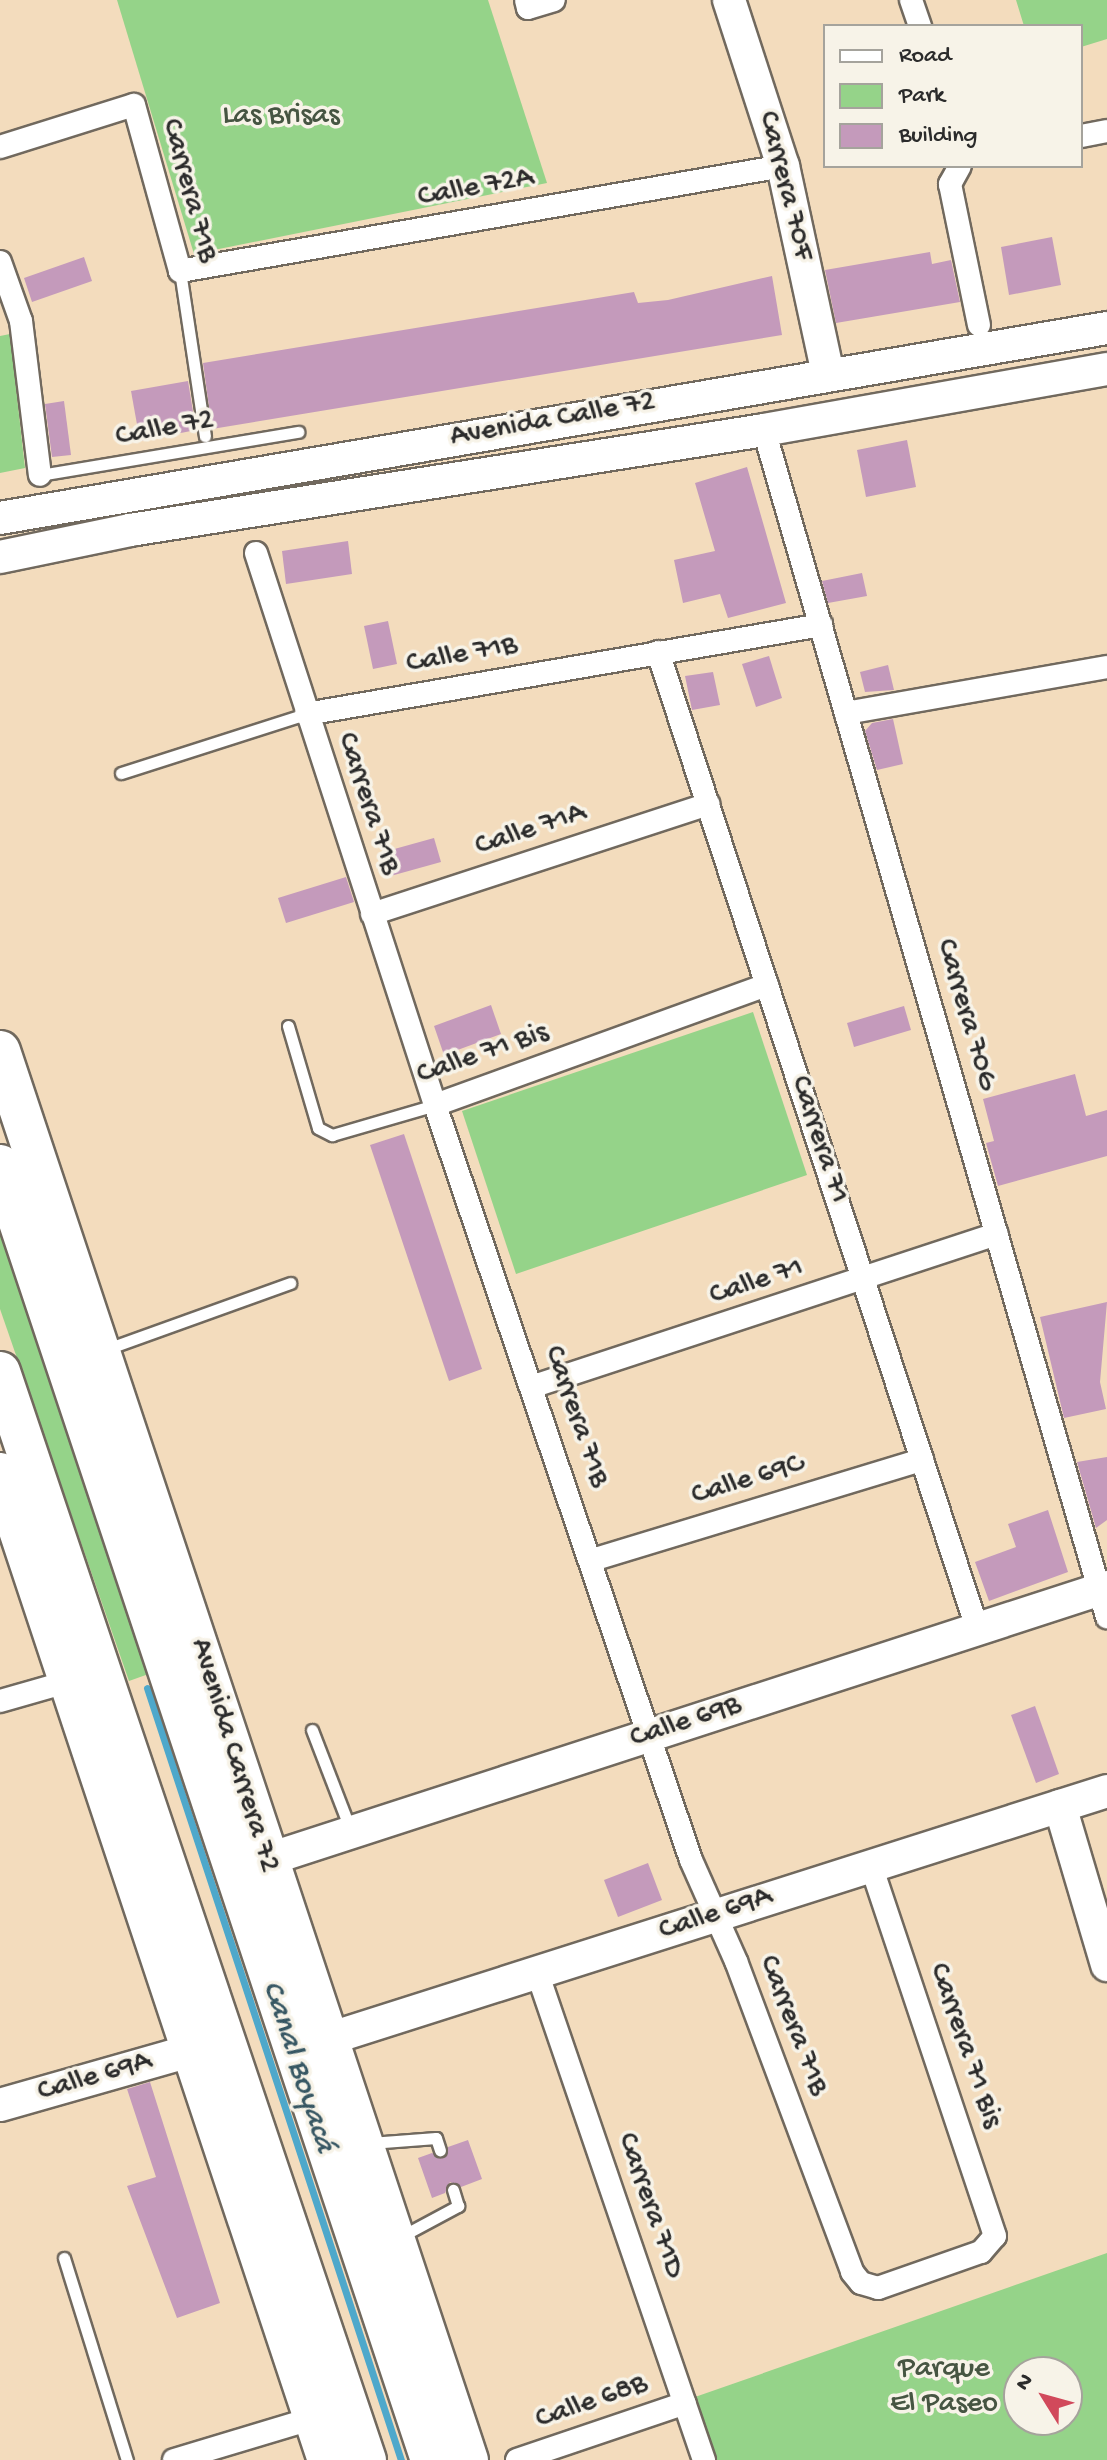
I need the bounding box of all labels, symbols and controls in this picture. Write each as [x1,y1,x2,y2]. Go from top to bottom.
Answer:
legend [823,24,1083,168]
text: Road [899,42,951,71]
text: Park [899,82,945,111]
park label: Las Brisas [223,99,339,135]
street label: Carrera 70F [748,108,820,264]
street label: Carrera 71B [152,115,224,267]
text: Building [899,122,977,151]
street label: Calle 72A [415,161,537,217]
street label: Avenida Calle 72 [448,385,658,457]
street label: Calle 72 [113,404,217,456]
street label: Calle 71B [404,629,520,683]
street label: Carrera 71B [327,729,407,879]
street label: Calle 71A [471,796,591,866]
street label: Carrera 70G [926,935,1004,1095]
street label: Calle 71 Bis [413,1016,553,1094]
street label: Carrera 71 [781,1072,855,1208]
street label: Calle 71 [706,1251,808,1315]
street label: Carrera 71B [534,1342,616,1492]
street label: Calle 69C [688,1447,808,1515]
street label: Avenida Carrera 72 [180,1635,286,1877]
street label: Calle 69B [626,1688,746,1758]
street label: Calle 69A [655,1880,777,1950]
street label: Carrera 71B [749,1951,835,2101]
street label: Carrera 71 Bis [919,1959,1009,2133]
water label: Canal Boyacá [251,1977,343,2157]
street label: Calle 69A [34,2045,156,2111]
street label: Carrera 71D [607,2129,691,2283]
park label: Parque El Paseo [890,2352,998,2422]
north arrow [1003,2356,1083,2436]
street label: Calle 68B [531,2367,653,2439]
text: N [1011,2369,1040,2396]

